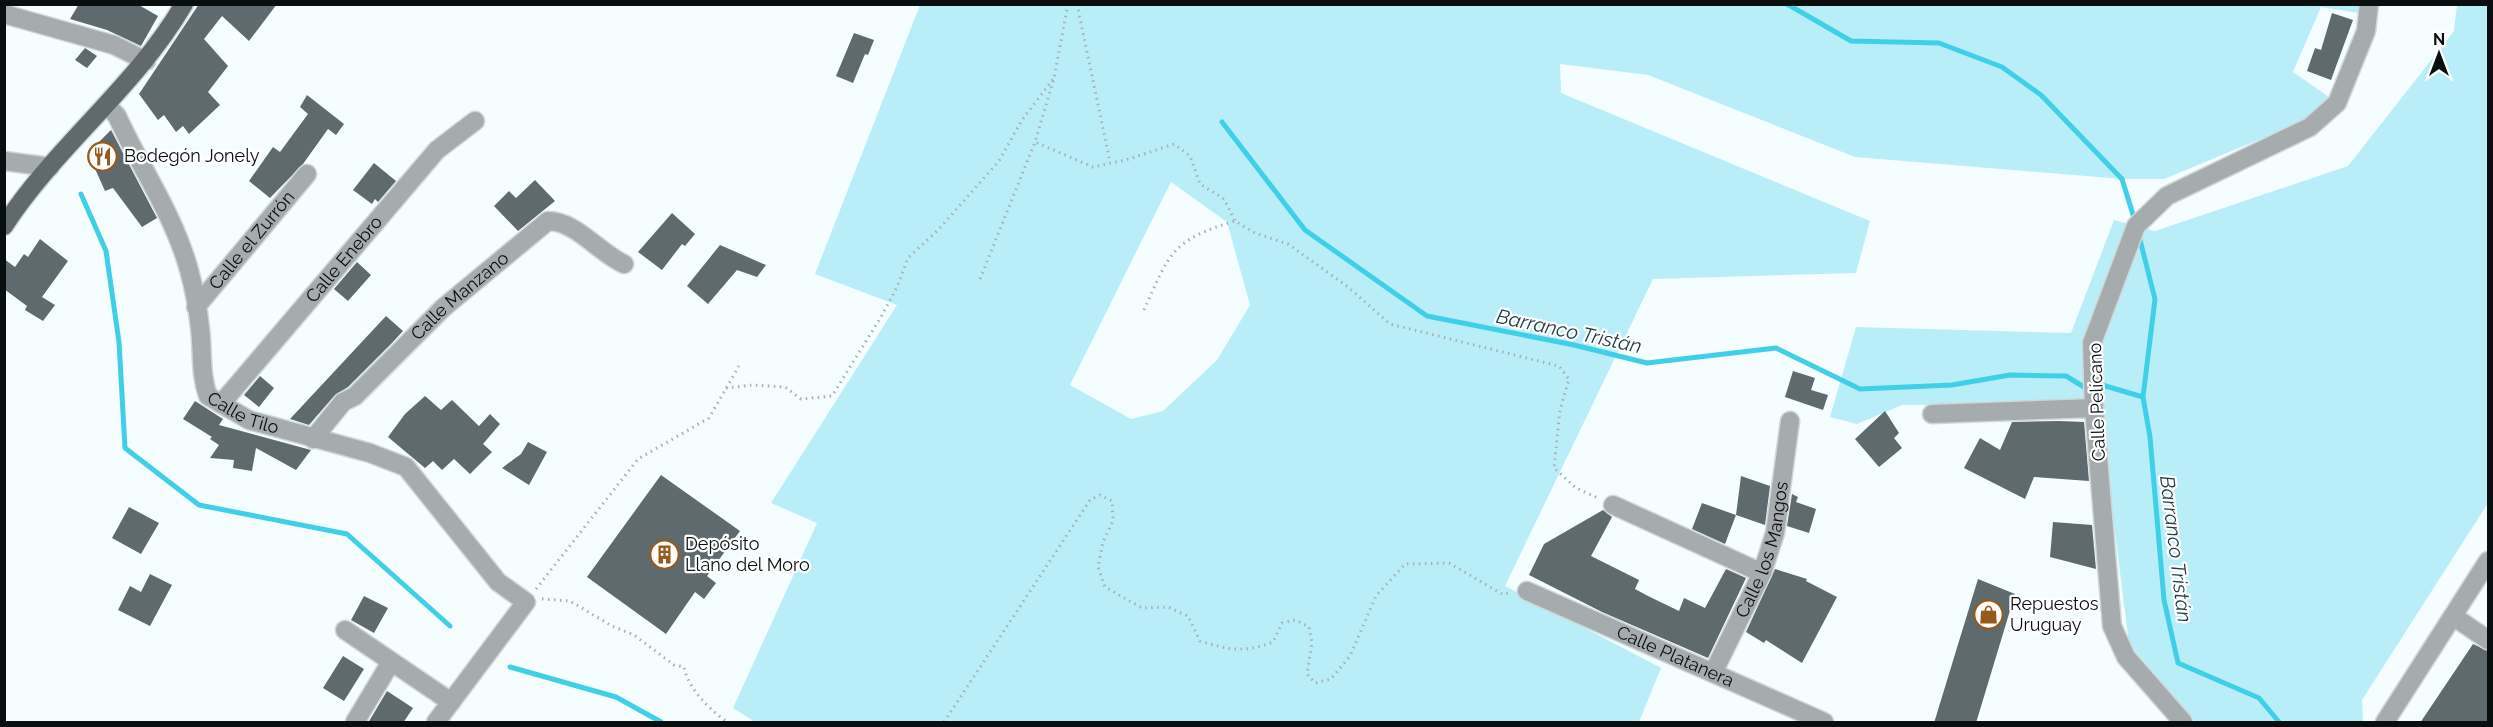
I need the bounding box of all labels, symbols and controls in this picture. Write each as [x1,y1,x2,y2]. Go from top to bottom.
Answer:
north arrow [2409,24,2469,84]
text: N [2433,30,2445,49]
restaurant icon: Bodegón Jonely [87,140,119,172]
place label: Bodegón Jonely [124,145,260,166]
street label: Calle el Zurrón [204,186,299,293]
street label: Calle Enebro [301,211,387,306]
street label: Calle Manzano [406,247,513,344]
water label: Barranco Tristán [1494,304,1644,358]
street label: Calle Pelícano [2084,342,2109,462]
street label: Calle Tilo [204,387,282,438]
water label: Barranco Tristán [2155,474,2197,624]
street label: Calle los Mangos [1731,480,1792,621]
place label: Depósito Llano del Moro [685,533,810,575]
building icon: Depósito Llano del Moro [648,538,680,570]
place label: Repuestos Uruguay [2010,593,2099,635]
shop icon: Repuestos Uruguay [1973,598,2005,630]
street label: Calle Platanera [1614,621,1737,691]

